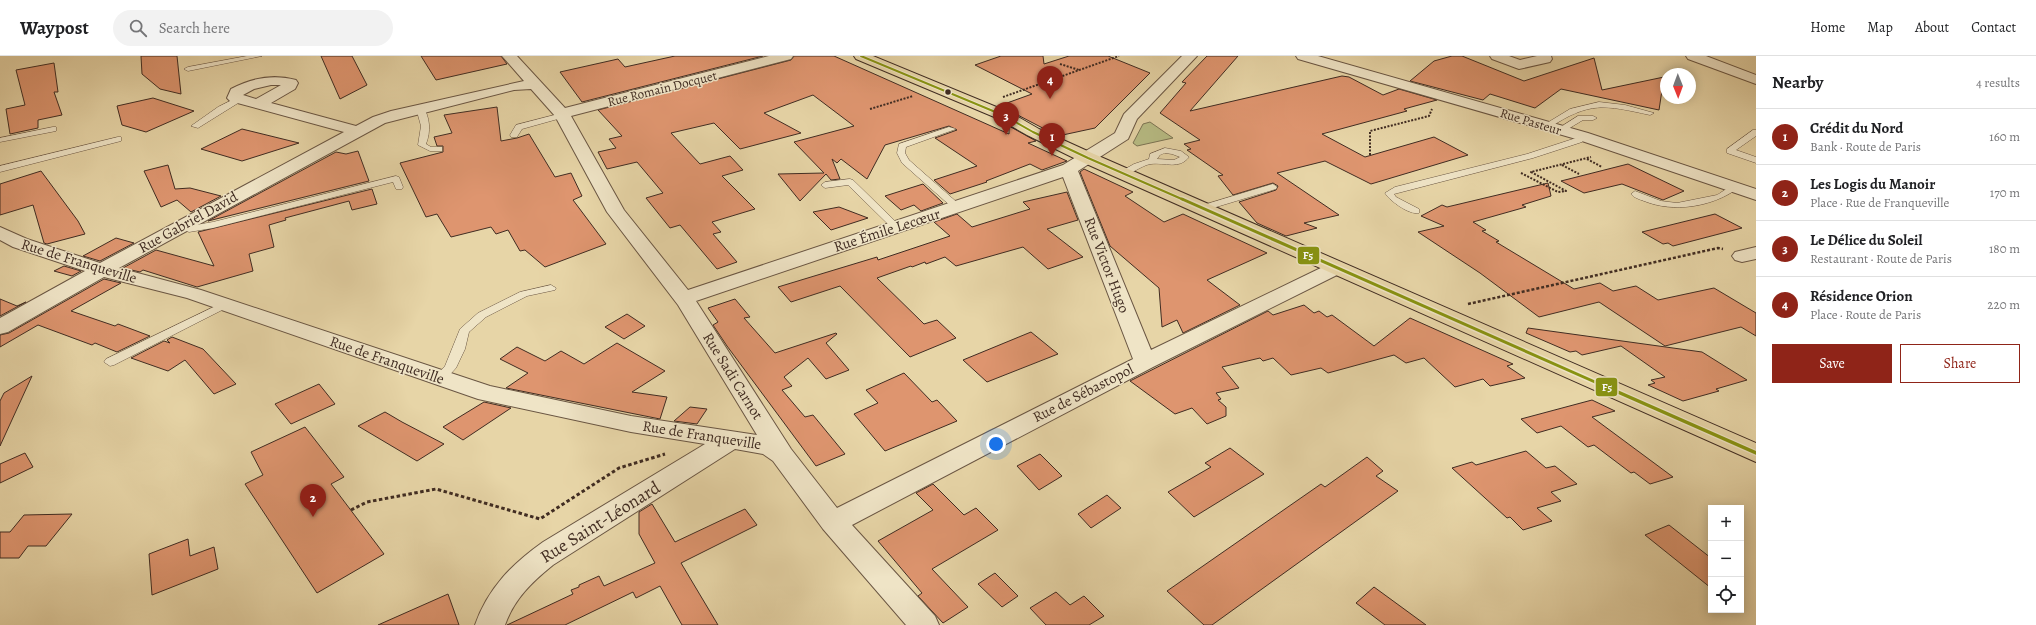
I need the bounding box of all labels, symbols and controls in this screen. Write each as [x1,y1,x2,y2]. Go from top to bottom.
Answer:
search box [113,10,393,46]
text: Waypost [20,15,89,41]
icon: search [127,17,149,39]
text: Search here [159,18,230,38]
text: Home [1810,18,1845,37]
text: Map [1867,18,1893,37]
text: About [1915,18,1949,37]
text: Contact [1971,18,2016,37]
pin: 4 [1037,66,1063,99]
street label: Rue Romain Docquet [606,67,719,110]
north arrow [1660,68,1696,104]
text: Nearby [1772,71,1823,94]
text: 4 results [1976,74,2020,91]
unlabelled marker [943,87,953,97]
pin: 3 [993,102,1019,135]
street label: Rue Pasteur [1498,104,1564,139]
text: Crédit du Nord [1810,118,1903,138]
pin: 1 [1039,123,1065,156]
text: 1 [1783,128,1787,145]
text: 160 m [1989,128,2020,145]
text: Bank · Route de Paris [1810,138,1921,155]
text: Les Logis du Manoir [1810,174,1935,194]
text: 2 [1782,184,1788,201]
text: 170 m [1990,184,2020,201]
street label: Rue Gabriel David [135,186,242,258]
text: Place · Rue de Franqueville [1810,194,1949,211]
street label: Rue Émile Lecœur [831,203,943,257]
street label: Rue Victor Hugo [1080,214,1134,316]
text: Le Délice du Soleil [1810,230,1922,250]
street label: Rue de Franqueville [19,234,140,288]
text: 3 [1782,240,1788,257]
text: 180 m [1989,240,2020,257]
line badge: F5 [1297,246,1320,265]
text: F5 [1303,248,1314,263]
text: Restaurant · Route de Paris [1810,250,1952,267]
text: Résidence Orion [1810,286,1913,306]
text: 4 [1782,296,1788,313]
text: 220 m [1987,296,2020,313]
text: Place · Route de Paris [1810,306,1921,323]
street label: Rue Sadi Carnot [698,329,768,423]
street label: Rue de Franqueville [327,331,447,389]
button: Save [1772,344,1892,383]
button: Share [1900,344,2020,383]
street label: Rue de Sébastopol [1029,359,1137,427]
line badge: F5 [1595,377,1618,397]
text: F5 [1602,380,1613,395]
street label: Rue de Franqueville [641,416,763,454]
your location [986,434,1006,454]
street label: Rue Saint-Léonard [535,475,665,569]
pin: 2 [300,484,326,517]
map controls [1708,505,1744,613]
button: + [1708,505,1744,541]
button: − [1708,541,1744,577]
button: locate [1708,577,1744,613]

